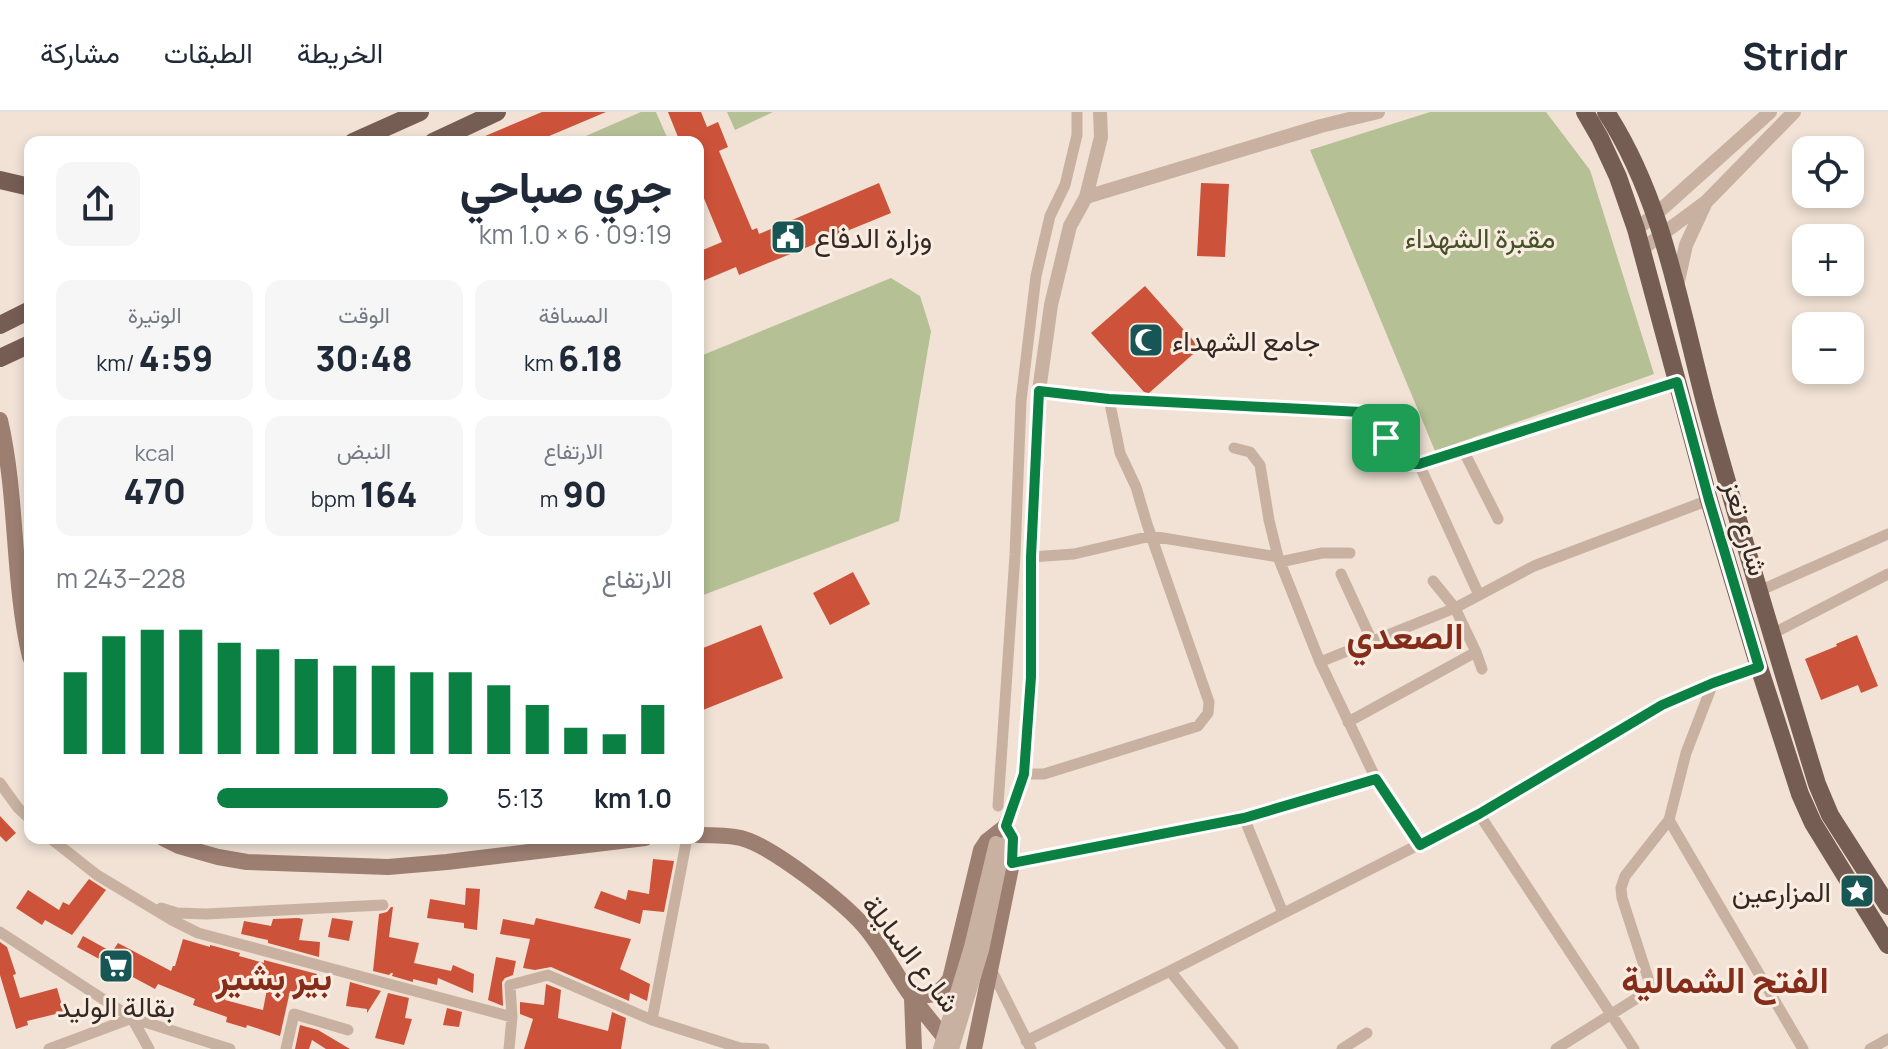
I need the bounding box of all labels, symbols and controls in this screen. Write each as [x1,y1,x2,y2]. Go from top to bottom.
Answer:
text: Stridr [1742,29,1848,81]
text: مشاركة [40,33,120,71]
text: الطبقات [164,33,253,71]
text: الخريطة [297,33,383,71]
map controls [1792,136,1864,384]
button: locate [1792,136,1864,208]
text: جري صباحي [460,156,672,216]
button: share [56,162,140,246]
text: 09:19 · 6 × 1.0 km [479,216,672,252]
public building icon: وزارة الدفاع [769,218,807,256]
place label: وزارة الدفاع [814,218,932,257]
park label: مقبرة الشهداء [1405,218,1555,256]
button: + [1792,224,1864,296]
text: الوتيرة [128,300,182,330]
text: الوقت [338,300,390,330]
text: المسافة [538,300,608,330]
button: − [1792,312,1864,384]
mosque icon: جامع الشهداء [1127,321,1165,359]
place label: جامع الشهداء [1172,321,1320,361]
text: 4:59 [139,335,213,381]
text: 30:48 [315,335,413,381]
text: 6.18 [558,335,623,381]
text: /km [96,348,139,378]
text: km [524,348,558,378]
pin [1352,404,1420,472]
icon: arrive [1364,416,1408,460]
text: النبض [337,436,391,466]
text: الارتفاع [543,436,603,466]
text: kcal [135,438,175,468]
text: 470 [124,468,186,514]
text: 164 [360,471,417,517]
text: 90 [563,471,607,517]
street label: شارع تعز [1714,475,1779,580]
text: bpm [311,484,360,514]
text: m [540,484,563,514]
text: 228–243 m [56,560,186,596]
text: الارتفاع [601,560,672,596]
district label: الصعدي [1346,611,1464,666]
text: 5:13 [497,780,544,816]
text: 1.0 km [594,780,672,816]
place label: المزارعين [1732,872,1831,910]
place icon: المزارعين [1838,872,1876,910]
street label: شارع السايلة [853,886,970,1020]
supermarket icon: بقالة الوليد [97,947,135,985]
district label: بير بشير [215,952,332,1001]
district label: الفتح الشمالية [1621,955,1829,1005]
place label: بقالة الوليد [57,987,175,1025]

